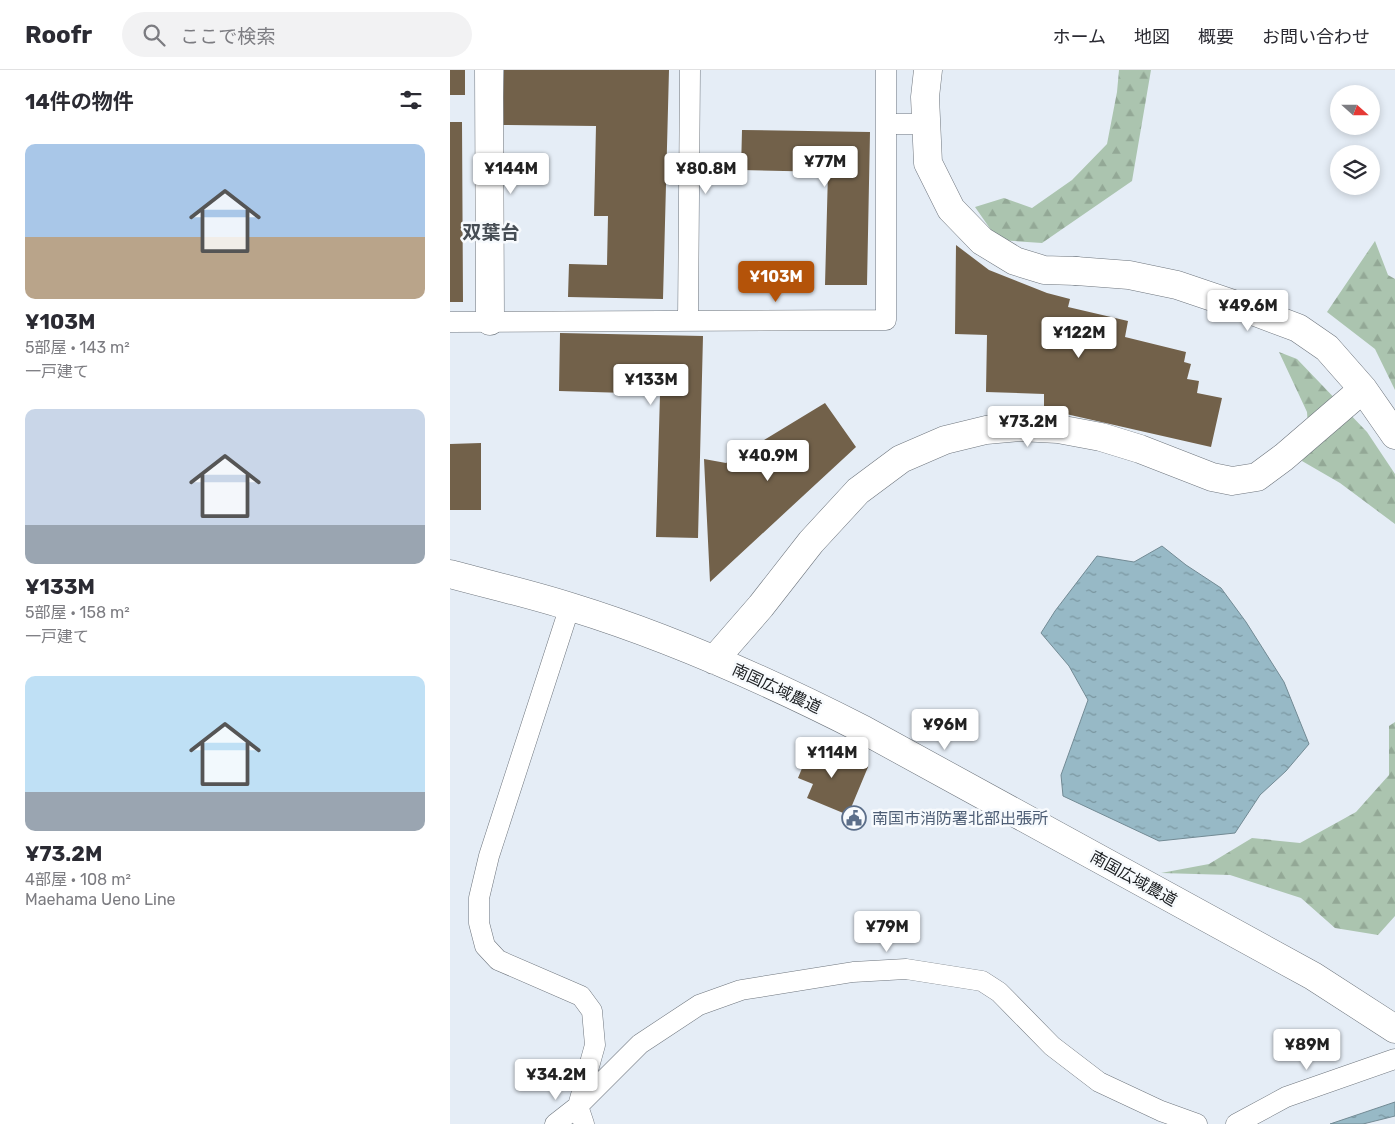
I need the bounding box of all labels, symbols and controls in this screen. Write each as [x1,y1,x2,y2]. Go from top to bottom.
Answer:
search box [122,12,472,57]
text: Roofr [25,21,92,49]
icon: search [140,21,168,49]
text: ここで検索 [180,25,275,48]
text: ホーム [1053,26,1106,48]
text: 地図 [1134,26,1170,48]
text: 概要 [1198,26,1234,48]
text: お問い合わせ [1262,26,1370,48]
north arrow [1330,85,1380,135]
map controls [1330,85,1380,195]
icon: filters [397,86,425,114]
text: 14件の物件 [25,89,134,114]
button: layers [1330,145,1380,195]
pin: ¥77M [795,146,855,188]
pin: ¥144M [476,152,546,195]
pin: ¥80.8M [665,152,747,195]
text: ¥77M [804,152,846,171]
text: ¥144M [484,159,538,178]
text: ¥80.8M [675,159,737,178]
icon: home [180,176,270,266]
district label: 双葉台 [462,221,520,244]
pin: ¥103M [741,260,811,303]
text: ¥103M [749,267,803,286]
pin: ¥49.6M [1207,290,1289,332]
text: ¥49.6M [1218,296,1278,315]
text: ¥103M [25,309,95,334]
pin: ¥122M [1044,316,1114,359]
text: ¥122M [1052,323,1106,342]
text: 5部屋 · 143 m² [25,338,130,357]
text: 一戸建て [25,362,89,381]
pin: ¥133M [616,364,686,406]
text: ¥133M [624,370,678,389]
pin: ¥73.2M [987,406,1069,448]
text: ¥73.2M [999,412,1057,431]
pin: ¥40.9M [727,440,809,482]
icon: home [180,441,270,531]
text: ¥40.9M [738,446,798,465]
text: ¥133M [25,574,95,599]
text: 5部屋 · 158 m² [25,603,130,622]
text: 一戸建て [25,627,89,646]
street label: 南国広域農道 [729,660,824,717]
pin: ¥96M [915,708,975,751]
icon: home [180,709,270,799]
text: ¥96M [923,715,967,734]
pin: ¥114M [797,736,867,779]
text: ¥114M [806,743,858,762]
public building icon: 南国市消防署北部出張所 [841,805,867,831]
place label: 南国市消防署北部出張所 [872,809,1048,828]
text: ¥73.2M [25,841,102,866]
street label: 南国広域農道 [1087,847,1180,910]
text: 4部屋 · 108 m² [25,870,131,889]
text: Maehama Ueno Line [25,890,176,909]
pin: ¥79M [857,910,917,953]
text: ¥79M [865,917,909,936]
pin: ¥89M [1277,1028,1337,1071]
text: ¥89M [1284,1035,1330,1054]
pin: ¥34.2M [515,1058,597,1101]
text: ¥34.2M [526,1065,586,1084]

